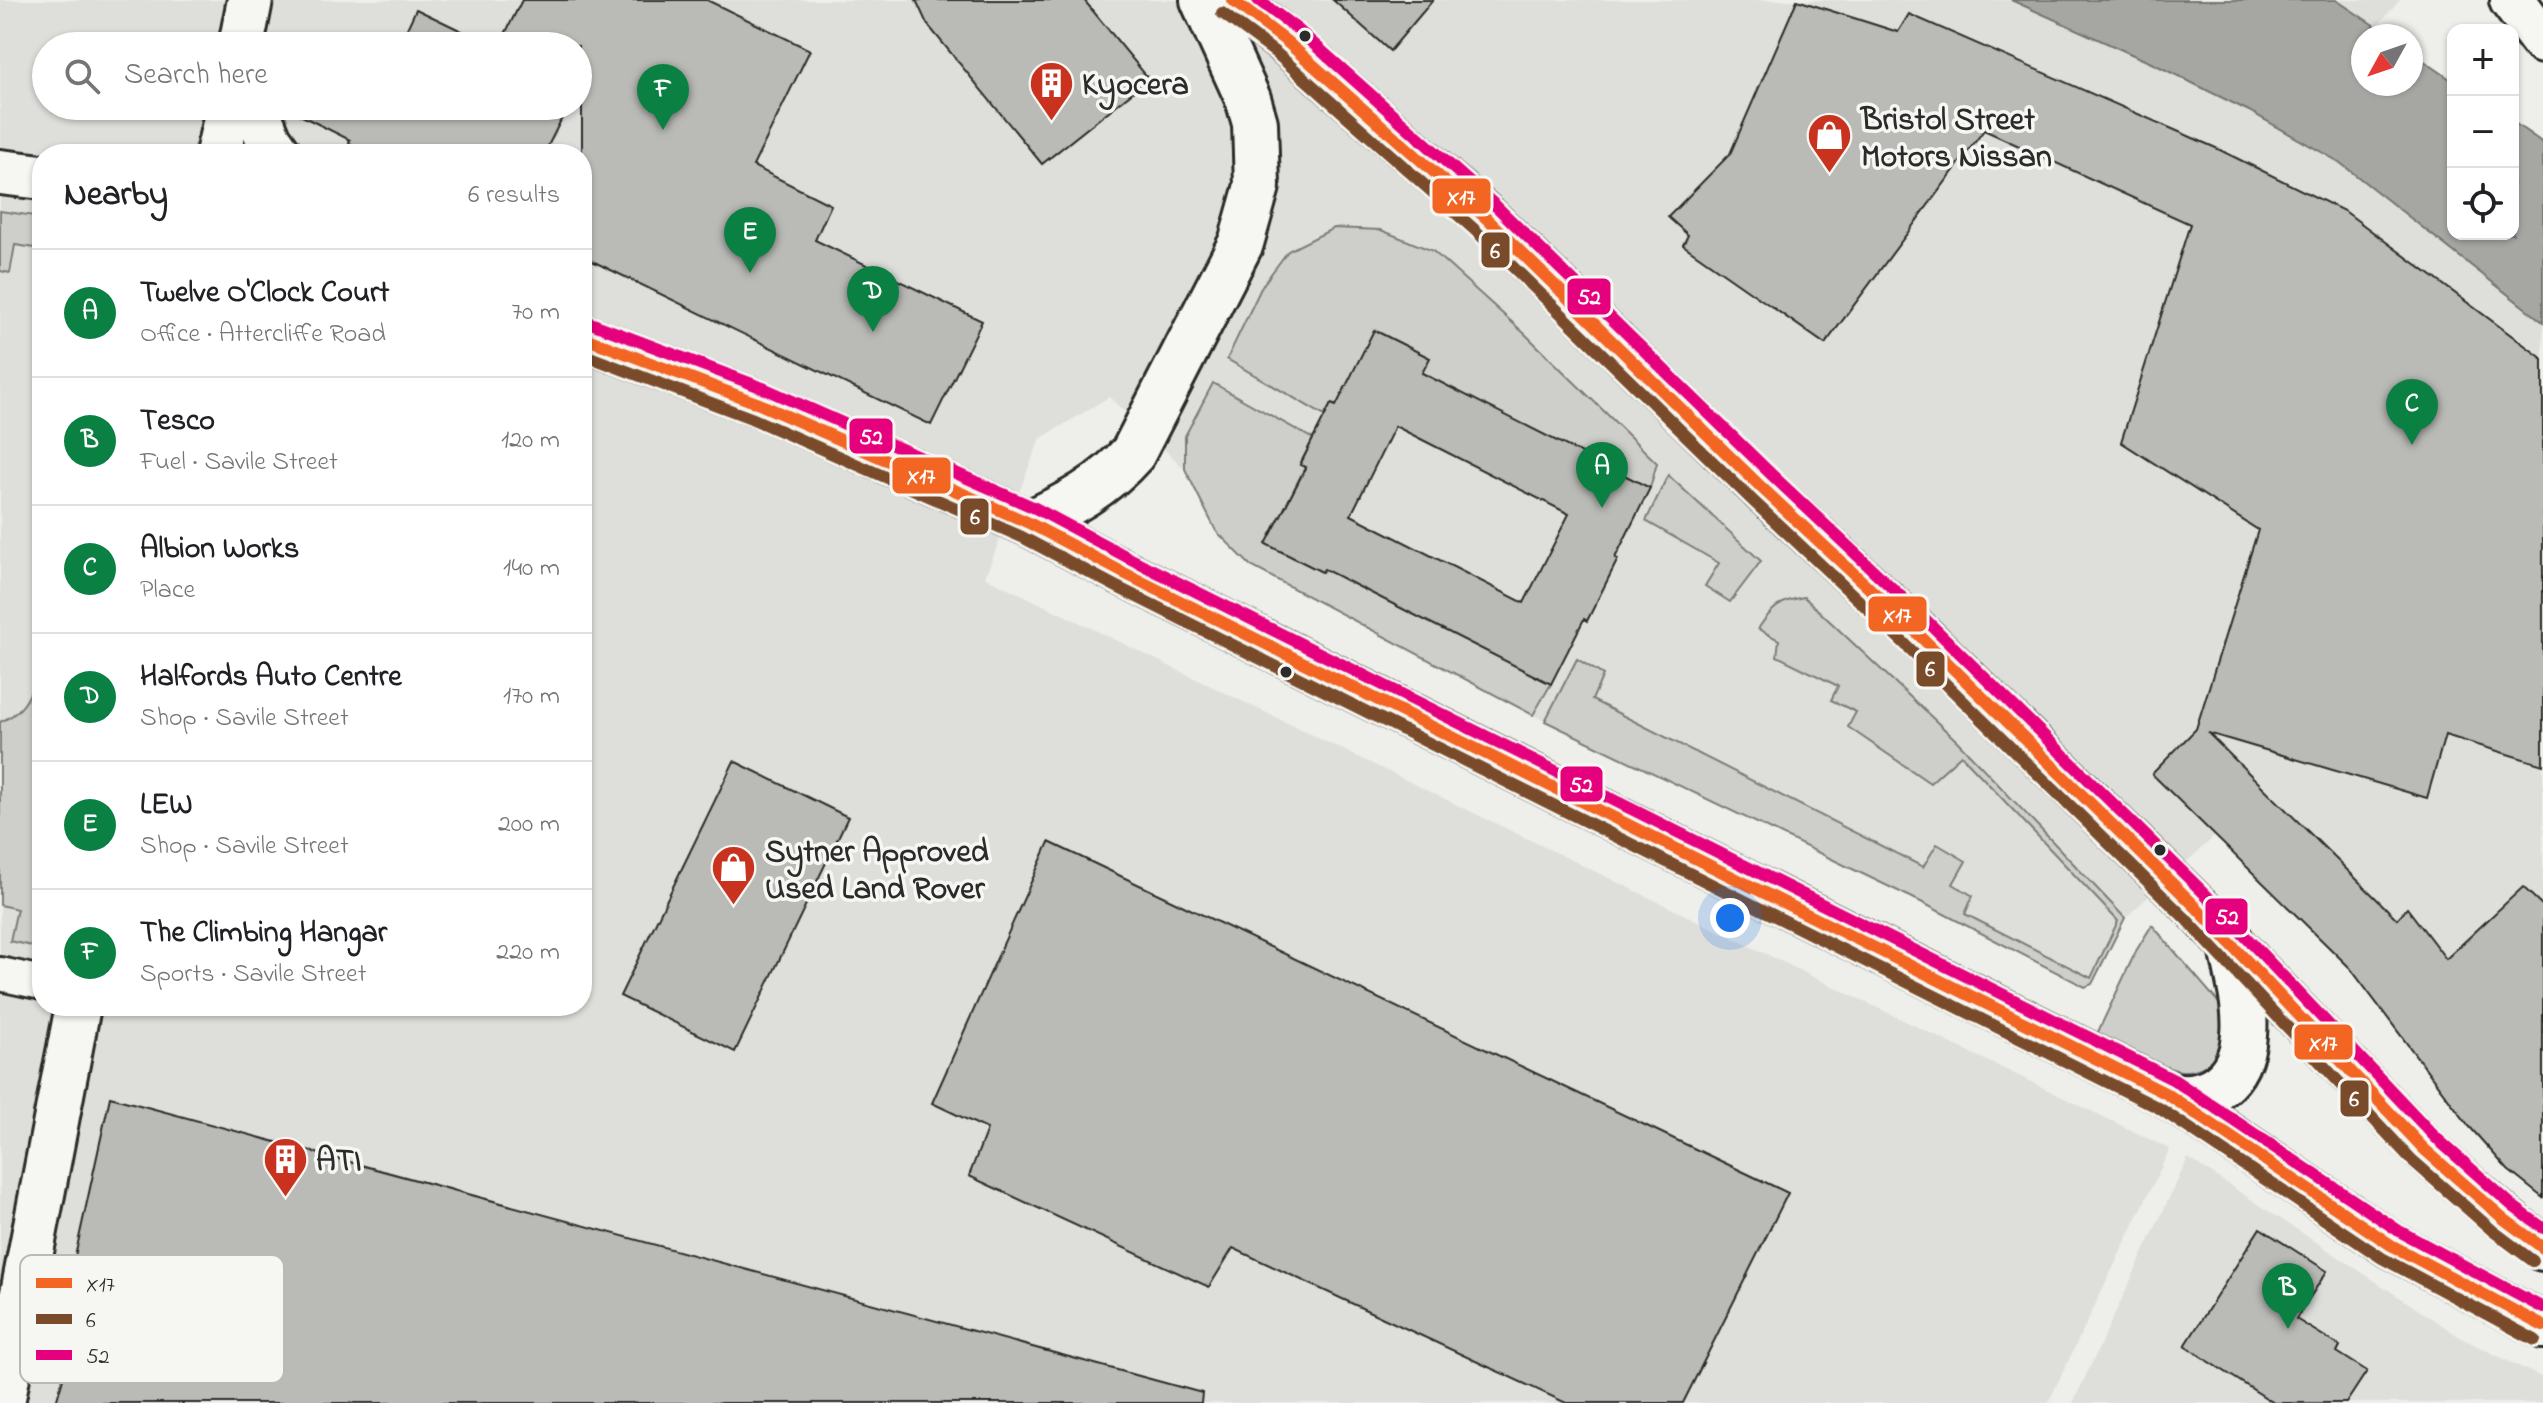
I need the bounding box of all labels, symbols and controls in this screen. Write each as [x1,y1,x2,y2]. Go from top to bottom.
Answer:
north arrow [2351,24,2423,96]
map controls [2447,24,2519,240]
button: + [2447,24,2519,96]
unlabelled marker [1297,28,1313,44]
search box [32,32,592,120]
icon: search [60,54,104,98]
text: Search here [124,54,268,98]
building icon: Kyocera [1027,59,1075,122]
place label: Kyocera [1082,63,1189,111]
pin: F [637,64,689,130]
button: − [2447,96,2519,168]
place label: Bristol Street Motors Nissan [1859,98,2052,182]
shop icon: Bristol Street Motors Nissan [1806,112,1854,175]
button: locate [2447,168,2519,240]
text: Nearby [64,171,168,221]
text: 6 results [468,177,560,215]
line badge: X17 [1431,177,1492,215]
text: X17 [1447,183,1476,215]
pin: E [724,207,776,273]
line badge: 6 [1480,231,1511,269]
text: 6 [1490,237,1500,269]
pin: D [847,266,899,332]
text: Twelve O'Clock Court [140,272,389,316]
line badge: 52 [1566,277,1612,316]
text: 52 [1577,283,1601,315]
text: A [82,294,98,332]
text: 70 m [511,294,560,332]
text: Office · Attercliffe Road [140,316,386,354]
pin: C [2386,379,2438,445]
text: Tesco [140,400,215,444]
line badge: 52 [848,417,894,455]
text: B [81,422,99,460]
text: 120 m [501,422,560,460]
text: 52 [859,423,883,455]
pin: A [1576,442,1628,508]
text: Fuel · Savile Street [140,444,338,482]
line badge: X17 [891,456,952,495]
text: X17 [907,462,936,494]
line badge: 6 [959,497,990,536]
text: 6 [970,503,980,535]
text: Albion Works [140,528,299,572]
text: C [83,550,97,588]
text: 140 m [503,550,560,588]
text: Place [140,572,195,610]
line badge: X17 [1867,595,1928,633]
text: X17 [1883,601,1912,633]
line badge: 6 [1915,650,1946,688]
text: 6 [1925,655,1935,687]
text: Halfords Auto Centre [140,656,402,700]
unlabelled marker [1278,664,1294,680]
text: D [80,678,100,716]
text: 170 m [503,678,560,716]
text: Shop · Savile Street [140,700,349,738]
line badge: 52 [1559,765,1604,803]
text: 52 [1569,771,1593,803]
text: LEW [140,784,193,828]
text: E [82,806,98,844]
text: 200 m [498,806,560,844]
text: Shop · Savile Street [140,828,349,866]
place label: Sytner Approved Used Land Rover [765,830,989,914]
unlabelled marker [2152,842,2168,858]
shop icon: Sytner Approved Used Land Rover [710,844,758,907]
line badge: 52 [2204,897,2249,936]
your location [1710,898,1750,938]
text: 52 [2215,903,2239,935]
text: The Climbing Hangar [140,912,387,956]
text: F [82,934,98,972]
text: 220 m [496,934,560,972]
text: Sports · Savile Street [140,956,366,994]
line badge: X17 [2293,1023,2354,1061]
text: X17 [2309,1029,2338,1061]
line badge: 6 [2339,1079,2370,1118]
text: 6 [2349,1085,2359,1117]
building icon: ATI [261,1135,309,1198]
place label: ATI [316,1139,362,1186]
legend [20,1255,284,1383]
pin: B [2262,1263,2314,1329]
text: X17 [86,1270,115,1302]
text: 6 [86,1306,96,1338]
text: 52 [86,1342,110,1374]

